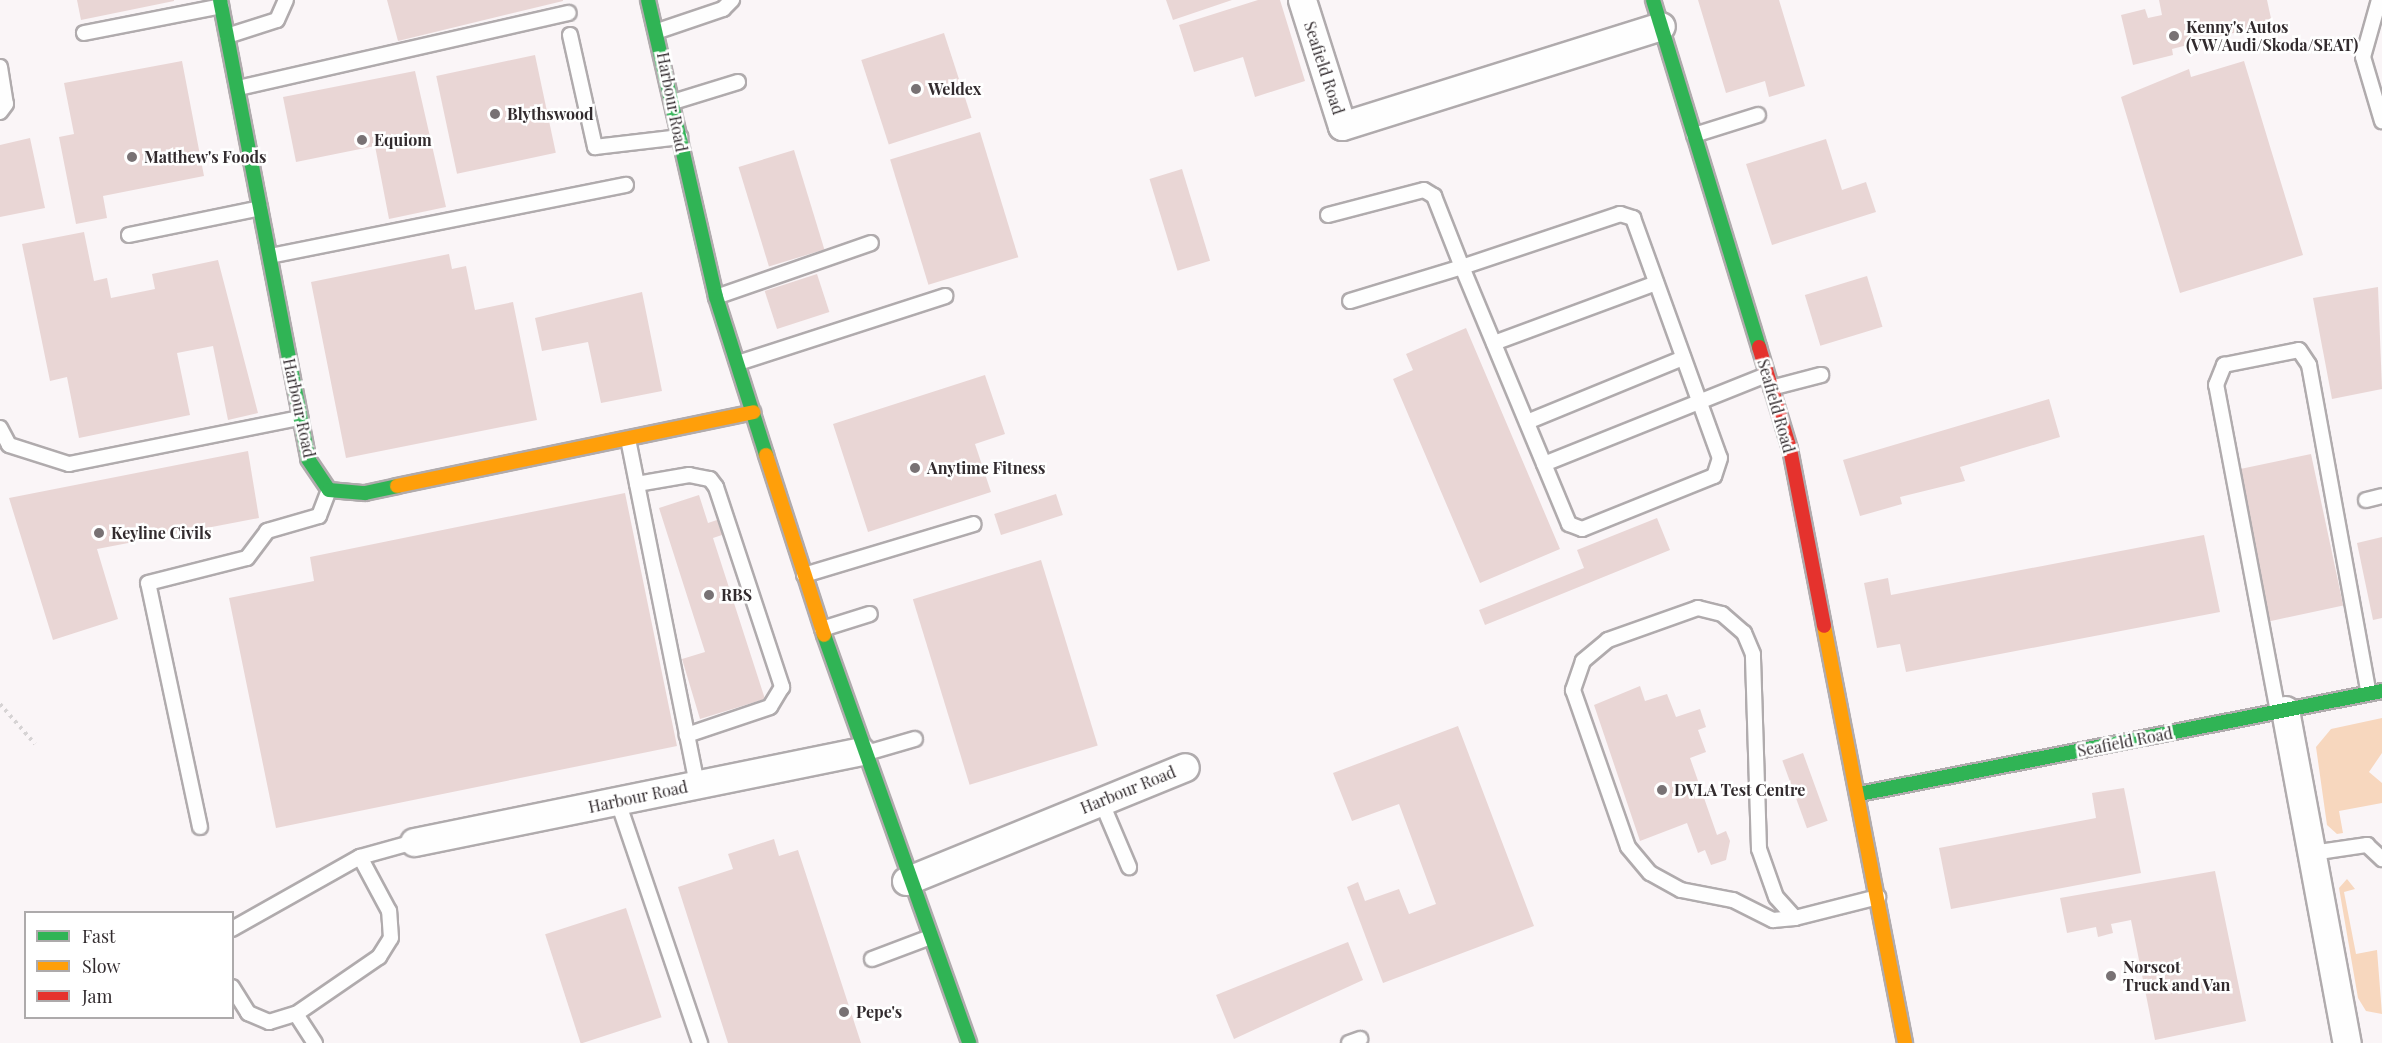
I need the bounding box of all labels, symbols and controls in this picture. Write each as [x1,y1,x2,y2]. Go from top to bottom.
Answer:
place label: Kenny's Autos (VW/Audi/Skoda/SEAT) [2186,17,2358,55]
street label: Seafield Road [1300,19,1348,117]
marker: Kenny's Autos (VW/Audi/Skoda/SEAT) [2167,29,2181,43]
street label: Harbour Road [653,50,691,154]
place label: Weldex [928,79,981,99]
marker: Weldex [909,82,923,96]
place label: Blythswood [507,104,594,124]
marker: Blythswood [488,107,502,121]
place label: Equiom [374,130,432,150]
marker: Equiom [355,133,369,147]
place label: Matthew's Foods [144,147,266,167]
marker: Matthew's Foods [125,150,139,164]
street label: Harbour Road [279,356,319,460]
street label: Seafield Road [1753,357,1799,455]
place label: Anytime Fitness [927,458,1045,478]
marker: Anytime Fitness [908,461,922,475]
place label: Keyline Civils [111,523,211,543]
marker: Keyline Civils [92,526,106,540]
place label: RBS [721,585,752,605]
marker: RBS [702,588,716,602]
street label: Seafield Road [2076,723,2174,761]
street label: Harbour Road [1077,762,1179,818]
street label: Harbour Road [586,777,690,817]
place label: DVLA Test Centre [1674,780,1806,800]
marker: DVLA Test Centre [1655,783,1669,797]
legend [24,911,234,1019]
text: Fast [82,924,115,948]
text: Slow [82,954,120,978]
place label: Norscot Truck and Van [2123,957,2231,995]
marker: Norscot Truck and Van [2104,969,2118,983]
text: Jam [82,984,112,1008]
place label: Pepe's [856,1002,902,1022]
marker: Pepe's [837,1005,851,1019]

